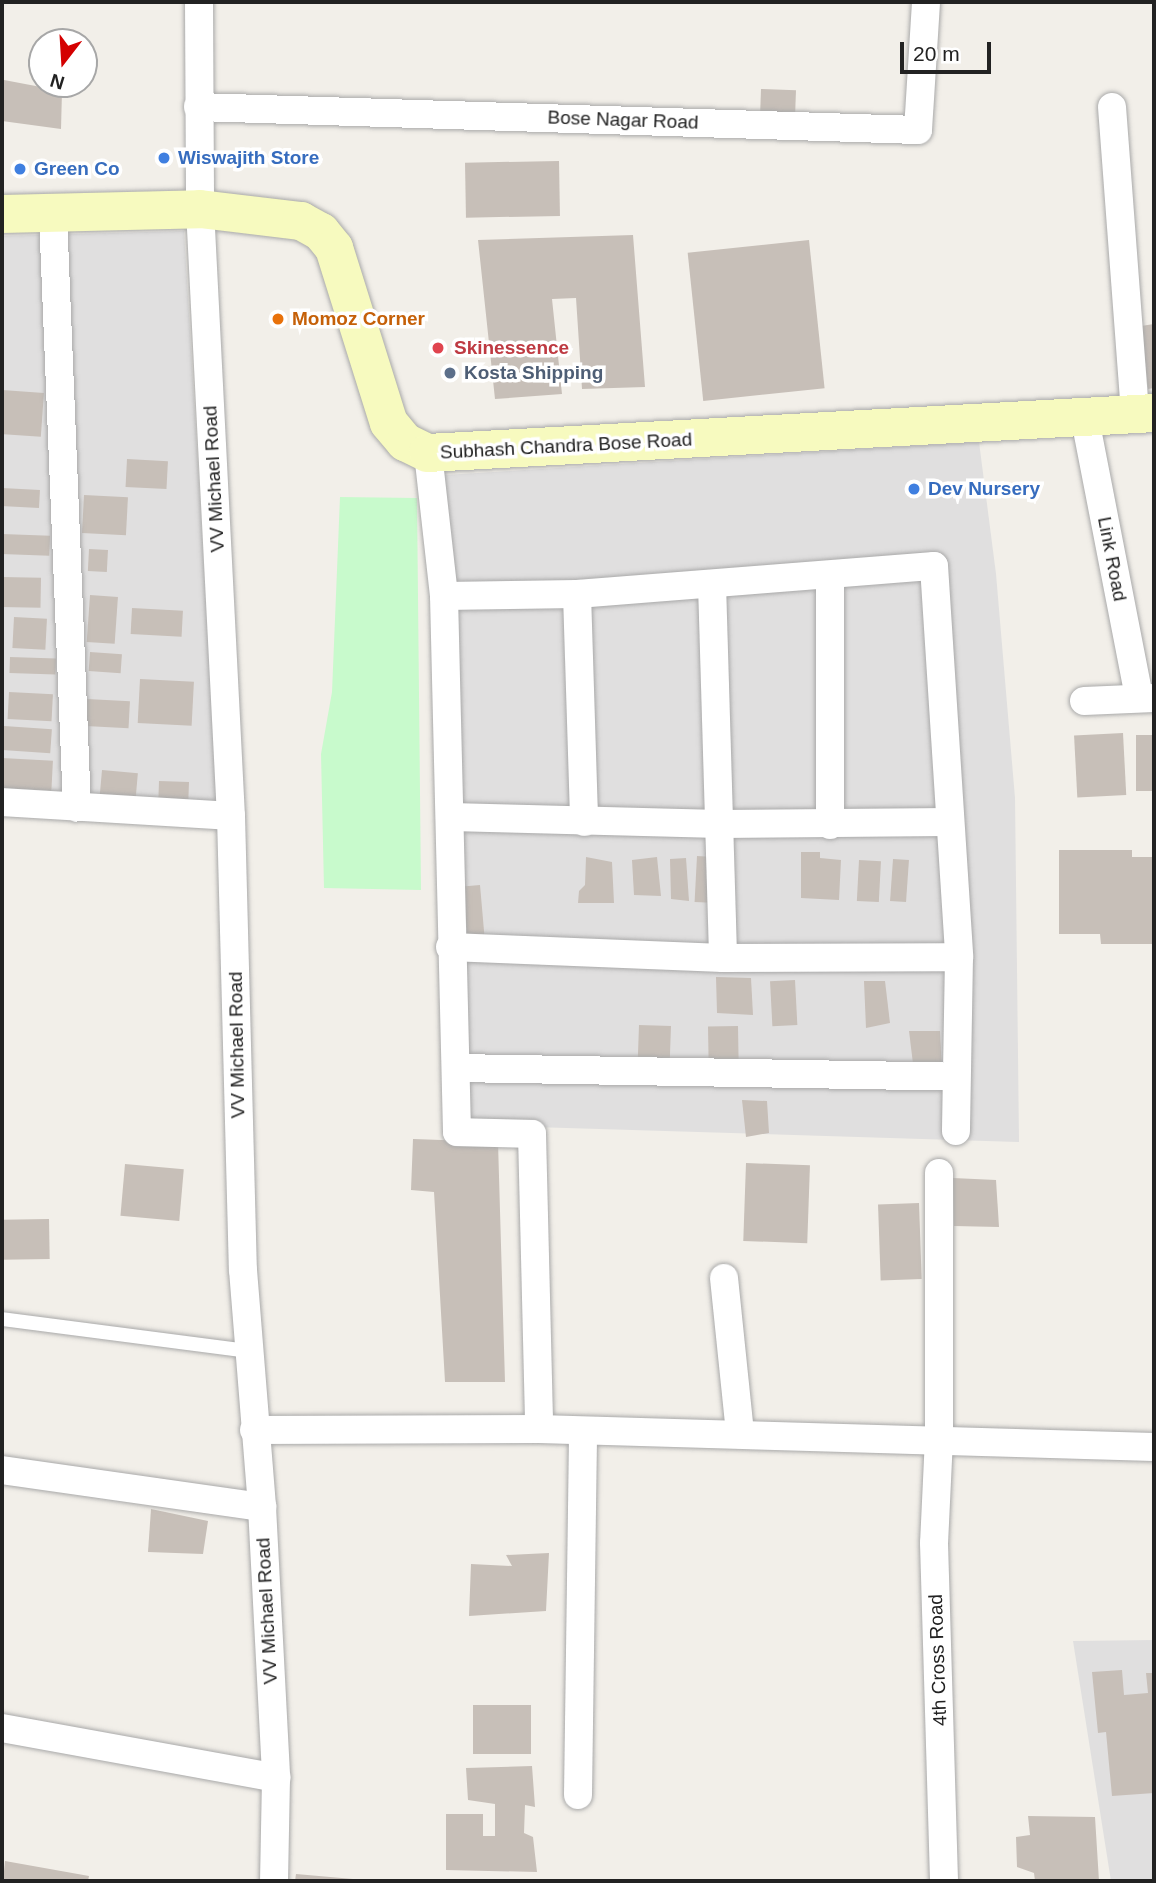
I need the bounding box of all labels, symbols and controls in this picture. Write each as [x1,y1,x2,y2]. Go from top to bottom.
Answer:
north arrow [28,28,98,98]
scale bar [904,28,995,72]
text: 20 m [913,42,960,65]
text: N [48,70,67,94]
street label: Bose Nagar Road [547,106,699,134]
place label: Wiswajith Store [178,147,319,169]
marker: Wiswajith Store [156,150,172,166]
place label: Green Co [34,158,120,180]
marker: Green Co [12,161,28,177]
place label: Momoz Corner [292,308,425,330]
marker: Momoz Corner [270,311,286,327]
place label: Skinessence [454,337,569,359]
marker: Skinessence [428,338,448,358]
place label: Kosta Shipping [464,362,603,384]
marker: Kosta Shipping [442,365,458,381]
street label: VV Michael Road [199,405,229,553]
street label: Subhash Chandra Bose Road [439,428,693,464]
place label: Dev Nursery [928,478,1040,500]
marker: Dev Nursery [906,481,922,497]
street label: Link Road [1093,515,1131,603]
street label: VV Michael Road [224,971,250,1119]
street label: VV Michael Road [252,1537,282,1685]
street label: 4th Cross Road [924,1594,952,1726]

